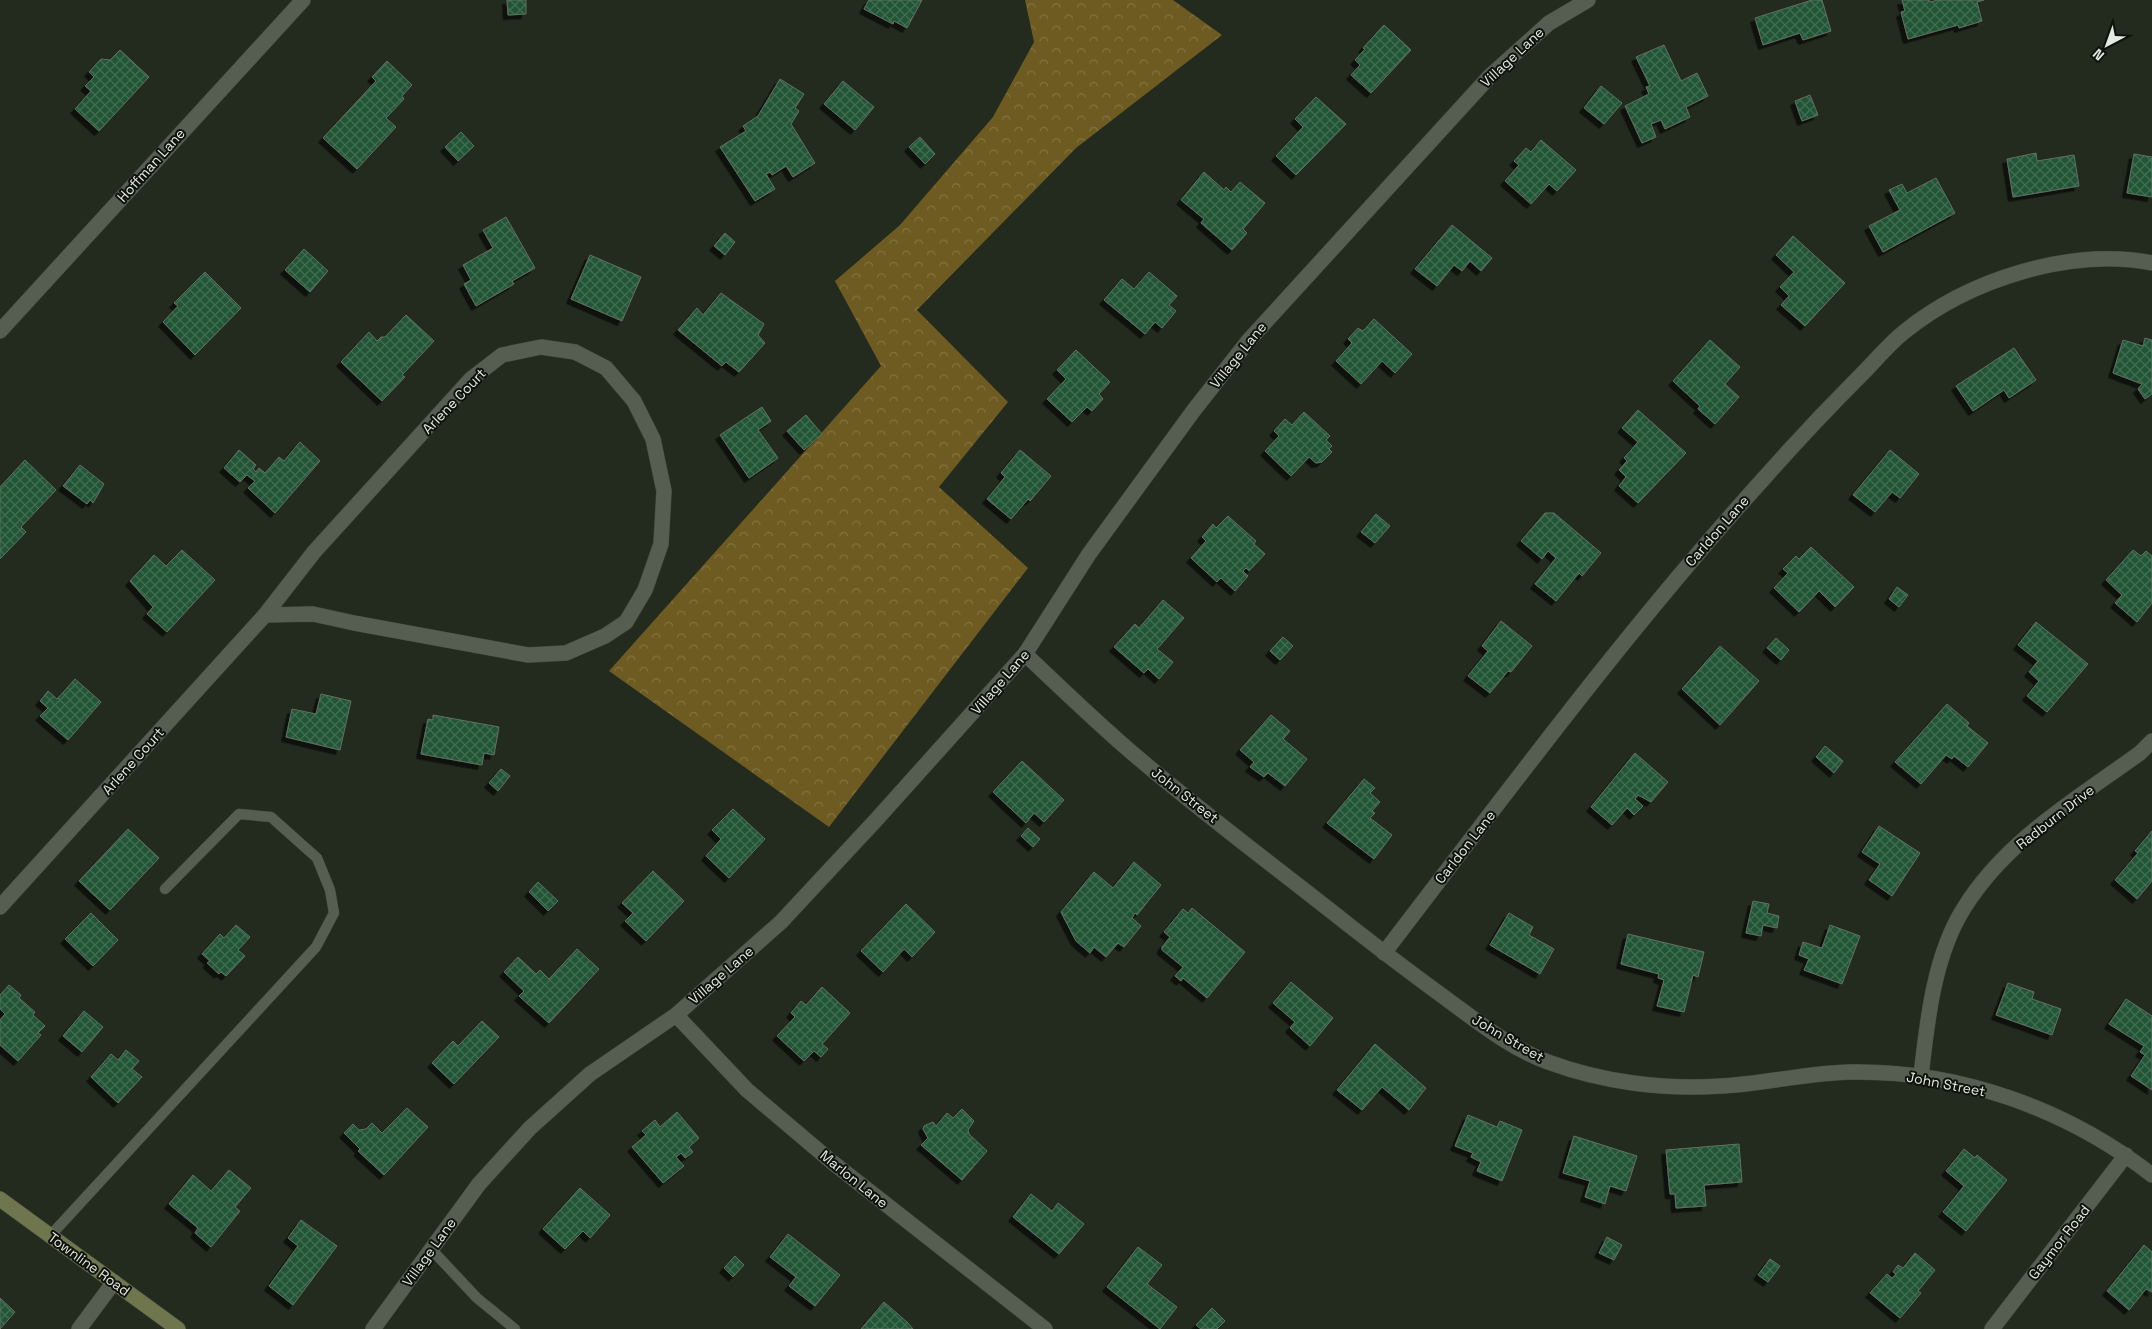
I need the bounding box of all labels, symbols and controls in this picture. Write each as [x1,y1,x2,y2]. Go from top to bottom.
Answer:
north arrow [2082,20,2132,70]
street label: Village Lane [1477,23,1547,91]
text: N [2089,45,2108,65]
street label: Hoffman Lane [113,124,189,206]
street label: Village Lane [1206,318,1270,392]
street label: Arlene Court [418,364,490,438]
street label: Carldon Lane [1681,492,1753,570]
street label: Village Lane [967,646,1033,718]
street label: Arlene Court [98,724,168,798]
street label: John Street [1148,763,1222,827]
street label: Radburn Drive [2012,781,2098,853]
street label: Carldon Lane [1431,807,1499,887]
street label: Village Lane [685,942,757,1008]
street label: John Street [1469,1010,1547,1066]
street label: John Street [1905,1068,1987,1100]
street label: Marlon Lane [816,1146,892,1212]
street label: Gaymor Road [2024,1201,2094,1283]
street label: Village Lane [398,1214,460,1290]
street label: Townline Road [45,1228,133,1300]

